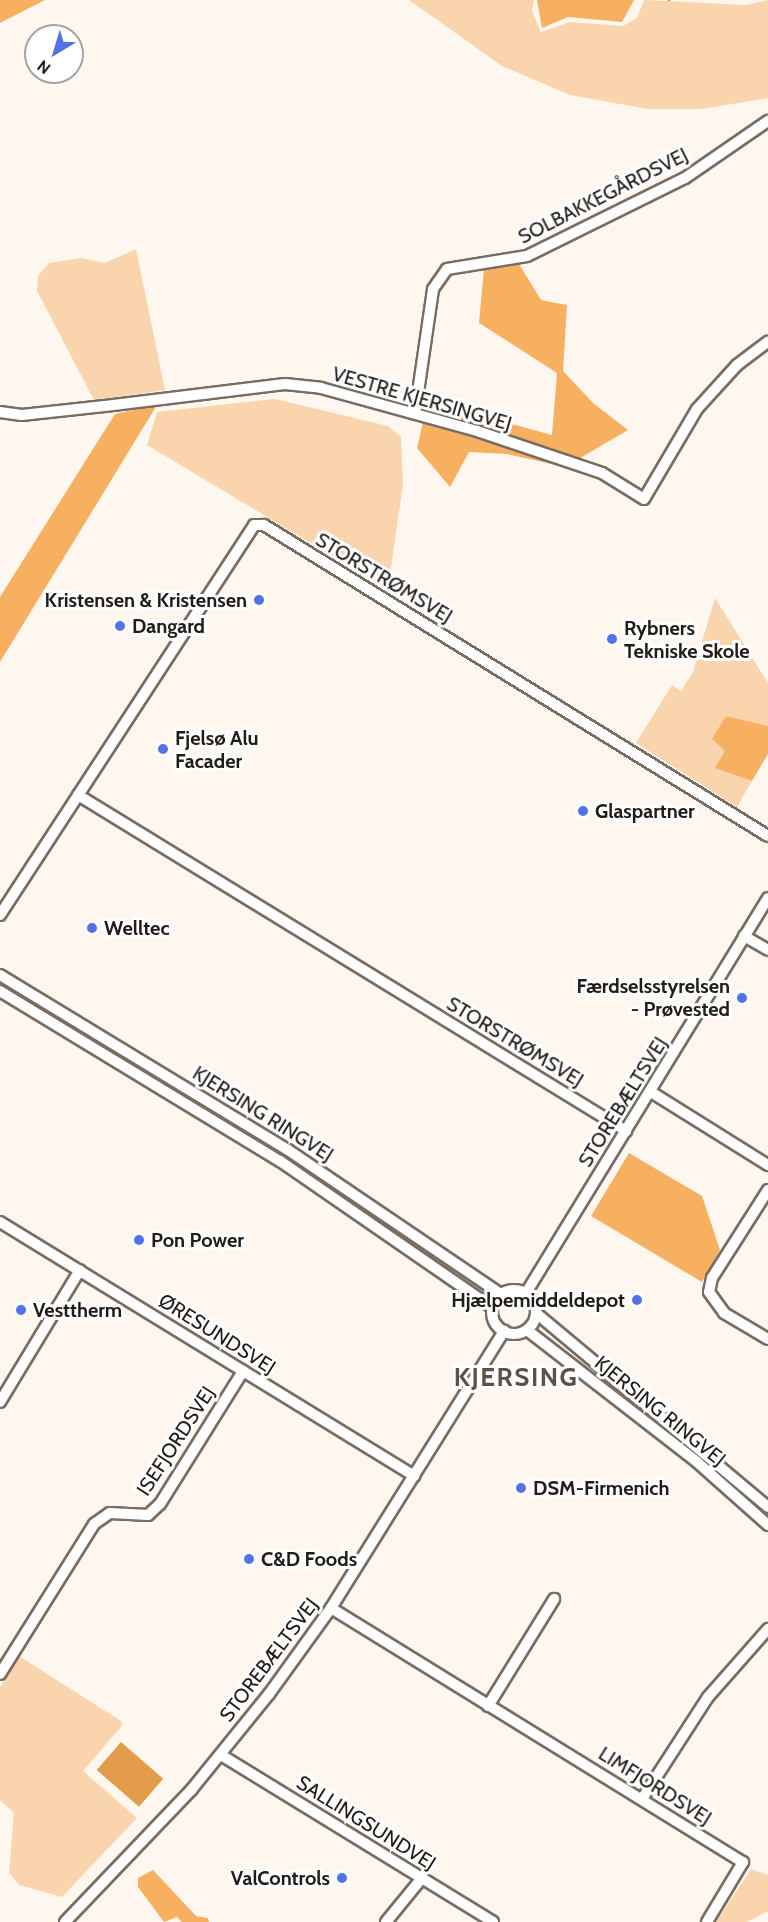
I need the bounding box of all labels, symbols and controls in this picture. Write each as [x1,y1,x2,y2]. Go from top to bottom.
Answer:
north arrow [24,24,84,84]
text: N [34,56,54,78]
street label: SOLBAKKEGÅRDSVEJ [514,143,692,249]
street label: VESTRE KJERSINGVEJ [330,362,514,436]
street label: STORSTRØMSVEJ [311,528,457,628]
place label: Kristensen & Kristensen [45,588,247,612]
marker: Kristensen & Kristensen [252,593,266,607]
place label: Dangard [132,614,205,638]
place label: Rybners Tekniske Skole [624,616,750,663]
marker: Dangard [113,619,127,633]
marker: Rybners Tekniske Skole [605,632,619,646]
place label: Fjelsø Alu Facader [175,726,259,773]
marker: Fjelsø Alu Facader [156,742,170,756]
place label: Glaspartner [595,799,695,823]
marker: Glaspartner [576,804,590,818]
place label: Welltec [104,916,169,940]
marker: Welltec [85,921,99,935]
place label: Færdselsstyrelsen - Prøvested [576,975,730,1022]
marker: Færdselsstyrelsen - Prøvested [735,991,749,1005]
street label: STORSTRØMSVEJ [442,992,588,1092]
street label: STOREBÆLTSVEJ [573,1033,673,1171]
street label: KJERSING RINGVEJ [188,1061,338,1167]
place label: Pon Power [151,1228,244,1252]
marker: Pon Power [132,1233,146,1247]
street label: ØRESUNDSVEJ [154,1288,280,1380]
place label: Hjælpemiddeldepot [451,1288,625,1312]
marker: Hjælpemiddeldepot [630,1293,644,1307]
place label: Vesttherm [33,1298,122,1322]
marker: Vesttherm [14,1303,28,1317]
street label: KJERSING RINGVEJ [590,1351,730,1471]
district label: KJERSING [454,1362,578,1394]
street label: ISEFJORDSVEJ [132,1382,220,1500]
place label: DSM-Firmenich [533,1476,669,1500]
marker: DSM-Firmenich [514,1481,528,1495]
place label: C&D Foods [261,1547,357,1571]
marker: C&D Foods [242,1552,256,1566]
street label: STOREBÆLTSVEJ [215,1593,323,1727]
street label: LIMFJORDSVEJ [594,1742,716,1830]
street label: SALLINGSUNDVEJ [292,1771,440,1875]
place label: ValControls [231,1866,330,1890]
marker: ValControls [335,1871,349,1885]

